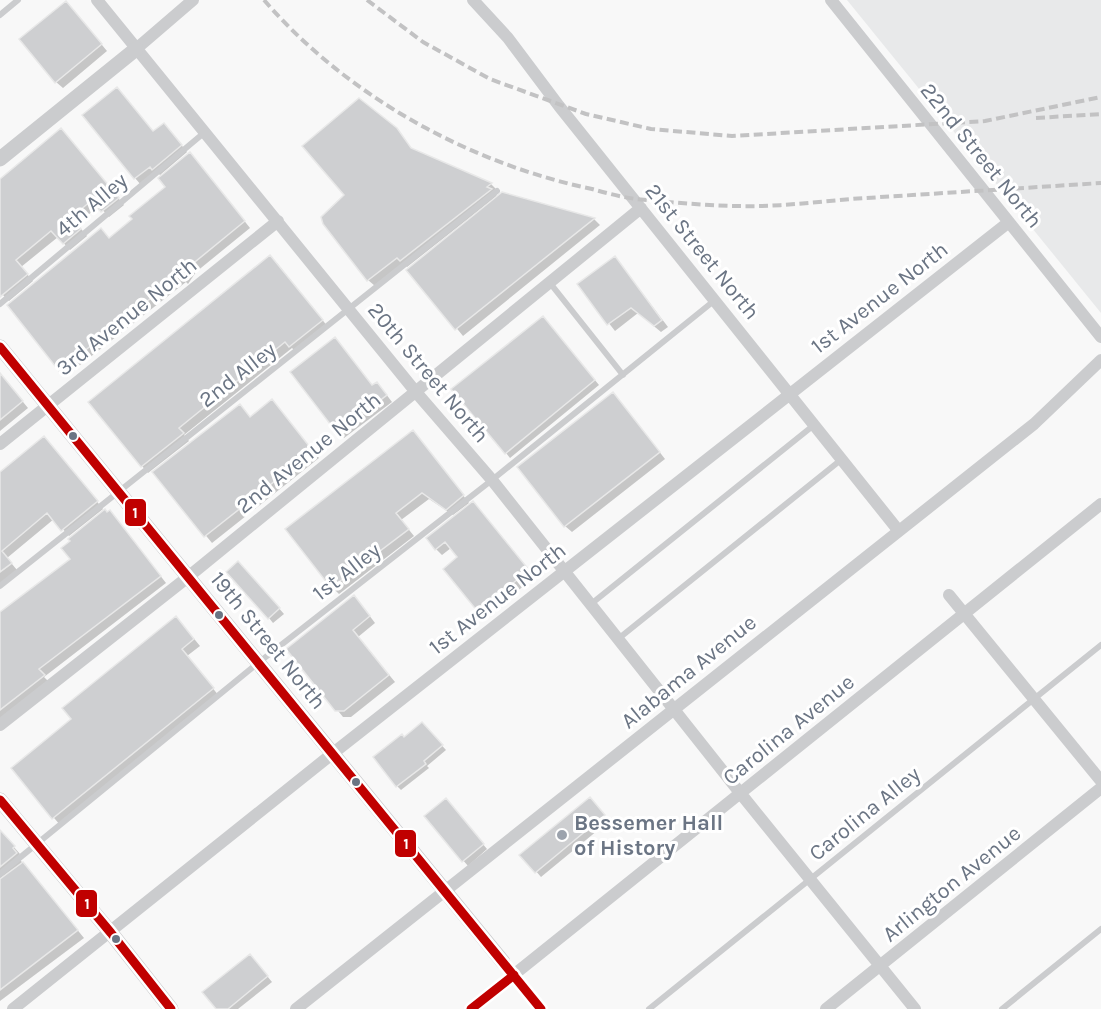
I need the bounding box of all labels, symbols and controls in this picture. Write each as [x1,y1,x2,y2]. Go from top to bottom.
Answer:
street label: 22nd Street North [915,78,1048,233]
street label: 4th Alley [51,167,133,242]
street label: 21st Street North [639,178,765,325]
street label: 1st Avenue North [806,236,953,359]
street label: 3rd Avenue North [51,252,202,381]
street label: 20th Street North [362,297,494,448]
street label: 2nd Alley [194,337,281,413]
street label: 2nd Avenue North [231,387,386,519]
unlabelled marker [67,430,79,442]
line badge: 1 [124,498,147,527]
text: 1 [132,503,138,522]
street label: 1st Alley [308,537,386,606]
street label: 1st Avenue North [424,537,571,660]
street label: 19th Street North [205,567,332,714]
unlabelled marker [213,609,225,621]
street label: Alabama Avenue [616,609,761,734]
street label: Carolina Avenue [718,669,859,791]
street label: Carolina Alley [804,761,925,866]
unlabelled marker [350,776,362,788]
place label: Bessemer Hall of History [574,810,723,861]
street label: Arlington Avenue [877,820,1026,947]
marker: Bessemer Hall of History [555,828,569,842]
line badge: 1 [394,829,417,858]
text: 1 [403,834,409,853]
line badge: 1 [75,889,98,918]
text: 1 [84,894,90,913]
unlabelled marker [110,933,122,945]

